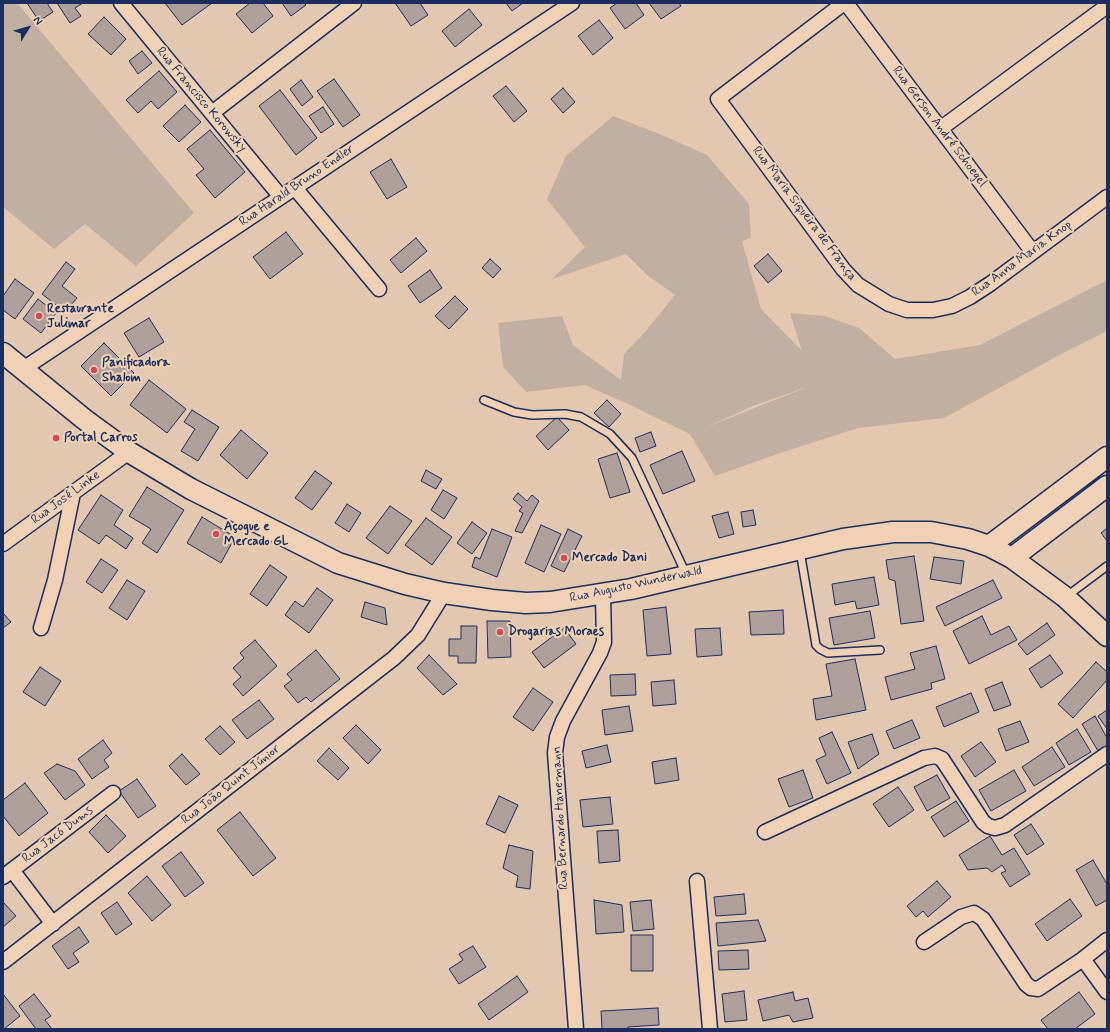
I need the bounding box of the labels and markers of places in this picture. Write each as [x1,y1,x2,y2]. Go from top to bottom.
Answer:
place label: Restaurante Julimar [47,301,114,332]
marker: Restaurante Julimar [34,311,44,321]
place label: Panificadora Shalom [102,355,170,386]
marker: Panificadora Shalom [89,365,99,375]
place label: Portal Carros [64,430,138,446]
marker: Portal Carros [51,433,61,443]
place label: Açogue e Mercado GL [224,519,288,550]
marker: Açogue e Mercado GL [211,529,221,539]
place label: Mercado Dani [572,550,647,566]
marker: Mercado Dani [559,553,569,563]
place label: Drogarias Moraes [508,624,604,640]
marker: Drogarias Moraes [495,627,505,637]

